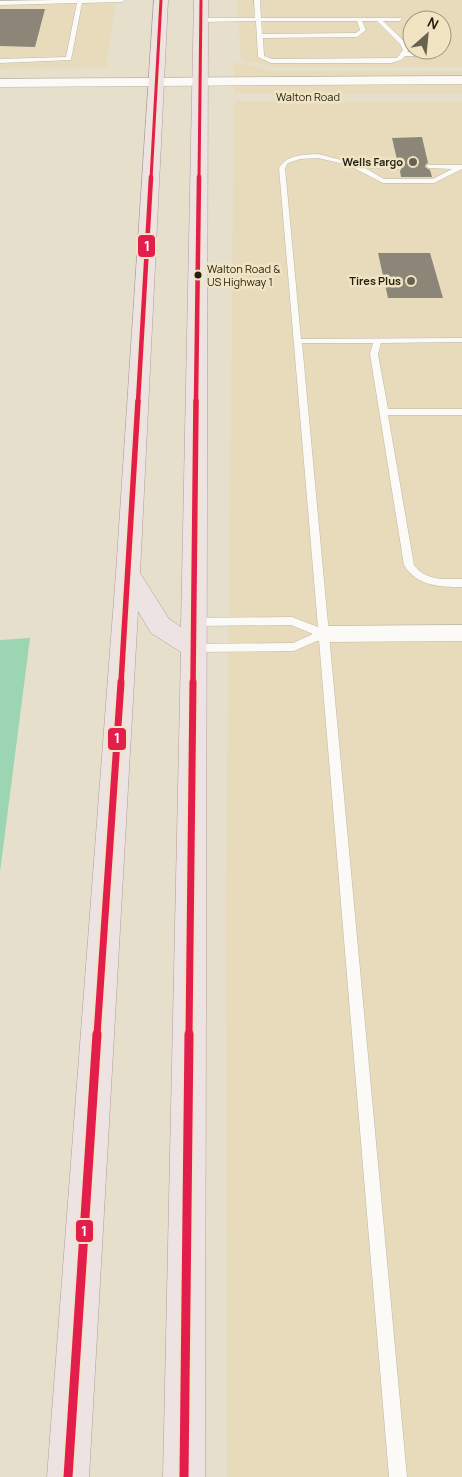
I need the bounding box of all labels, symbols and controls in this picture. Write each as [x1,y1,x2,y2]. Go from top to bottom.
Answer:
north arrow [402,10,452,60]
text: N [424,12,442,34]
street label: Walton Road [276,89,340,104]
place label: Wells Fargo [342,154,403,169]
marker: Wells Fargo [407,156,419,168]
line badge: 1 [137,234,156,258]
text: 1 [144,236,150,255]
place label: Walton Road & US Highway 1 [207,261,281,289]
marker: Walton Road & US Highway 1 [193,270,203,280]
place label: Tires Plus [349,273,401,288]
marker: Tires Plus [405,275,417,287]
line badge: 1 [107,727,127,751]
text: 1 [114,728,120,747]
line badge: 1 [75,1219,94,1243]
text: 1 [81,1221,87,1240]

